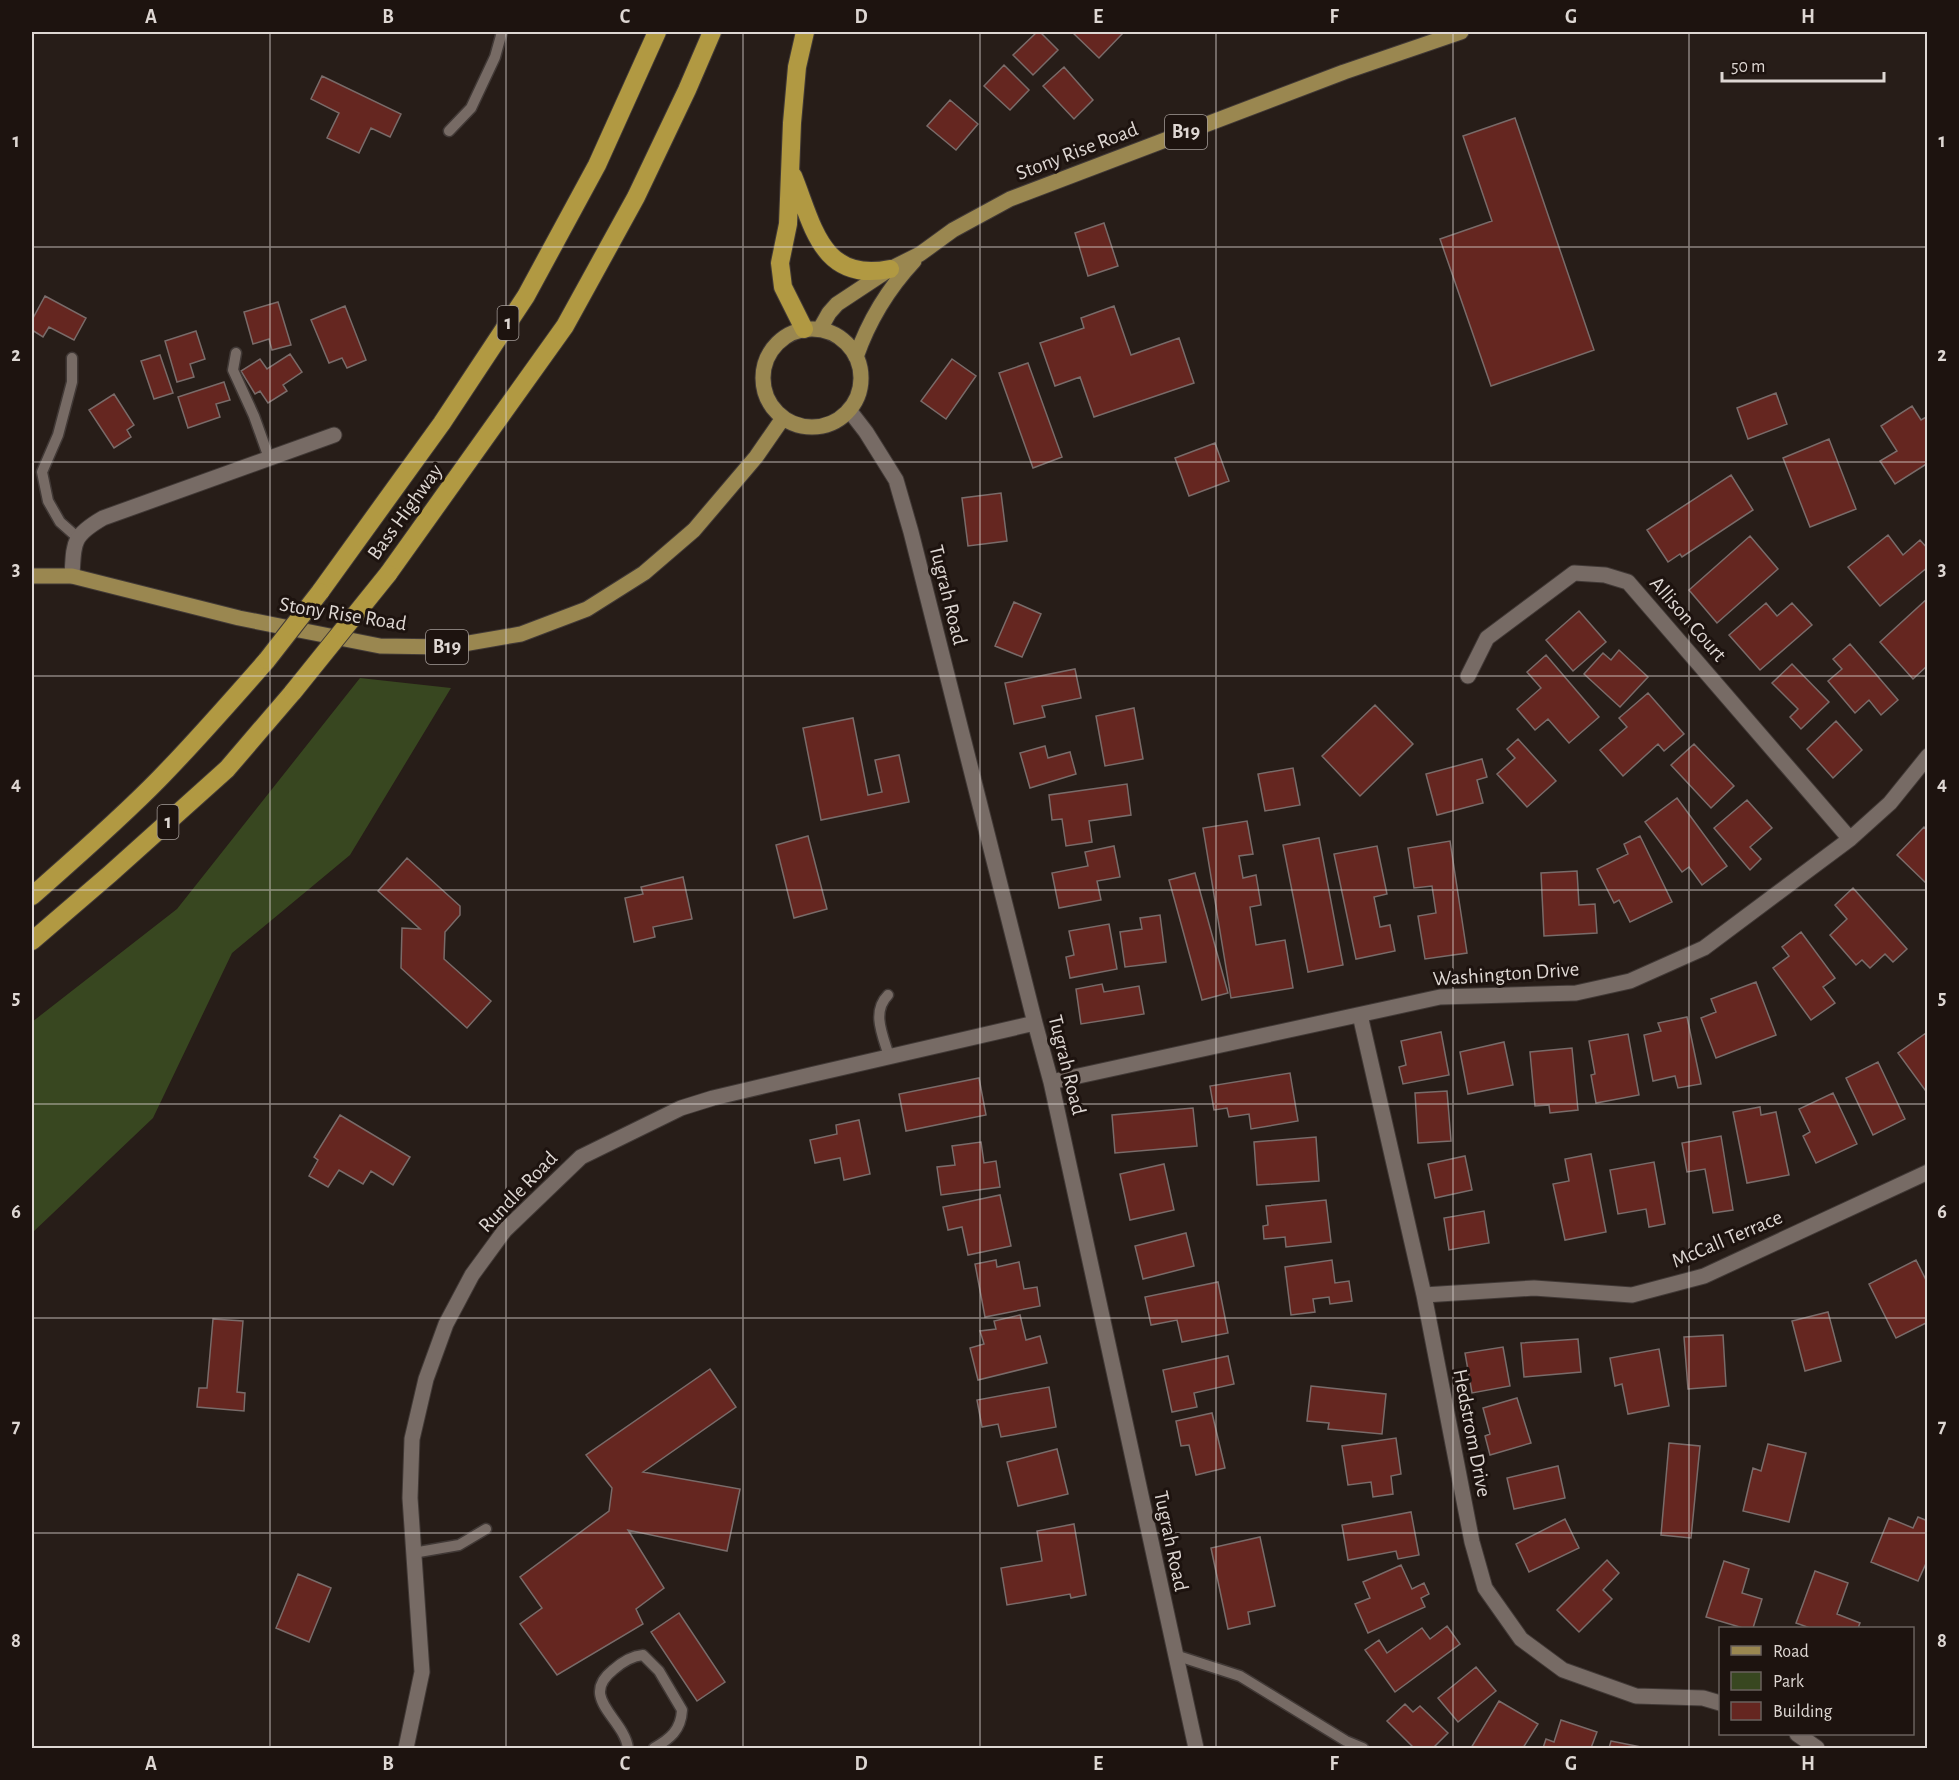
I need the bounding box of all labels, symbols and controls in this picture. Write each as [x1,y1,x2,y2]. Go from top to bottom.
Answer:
text: A [145,7,157,27]
text: B [382,7,394,27]
text: C [620,7,631,27]
text: D [854,7,868,27]
text: E [1093,7,1103,27]
text: F [1329,7,1339,27]
text: G [1565,7,1577,27]
text: H [1801,7,1815,27]
scale bar [1722,45,1884,83]
text: 50 m [1731,58,1765,76]
road number: B19 [1165,115,1207,149]
street label: Stony Rise Road [1013,118,1141,184]
text: 1 [12,131,20,151]
text: 1 [1938,131,1946,151]
road number: 1 [498,306,518,340]
text: 2 [11,345,21,365]
text: 2 [1937,345,1947,365]
street label: Bass Highway [363,460,447,564]
street label: Tugrah Road [925,543,971,647]
text: 3 [12,559,20,579]
text: 3 [1938,559,1946,579]
street label: Allison Court [1646,573,1730,666]
street label: Stony Rise Road [278,594,408,634]
road number: B19 [426,630,468,664]
text: 4 [11,774,21,794]
text: 4 [1937,774,1947,794]
road number: 1 [158,805,178,839]
street label: Washington Drive [1432,958,1580,990]
text: 5 [12,988,20,1008]
text: 5 [1938,988,1946,1008]
street label: Tugrah Road [1044,1013,1090,1117]
street label: Rundle Road [474,1147,562,1237]
text: 6 [11,1202,21,1222]
text: 6 [1937,1202,1947,1222]
street label: McCall Terrace [1669,1206,1785,1272]
street label: Hedstrom Drive [1449,1367,1495,1499]
text: 7 [12,1416,21,1436]
text: 7 [1938,1416,1947,1436]
street label: Tugrah Road [1150,1489,1192,1593]
legend [1719,1627,1914,1735]
text: 8 [11,1631,21,1651]
text: 8 [1937,1631,1947,1651]
text: Road [1773,1643,1809,1661]
text: Park [1773,1673,1805,1691]
text: Building [1773,1703,1833,1721]
text: A [145,1754,157,1774]
text: B [382,1754,394,1774]
text: C [620,1754,631,1774]
text: D [854,1754,868,1774]
text: E [1093,1754,1103,1774]
text: F [1329,1754,1339,1774]
text: G [1565,1754,1577,1774]
text: H [1801,1754,1815,1774]

